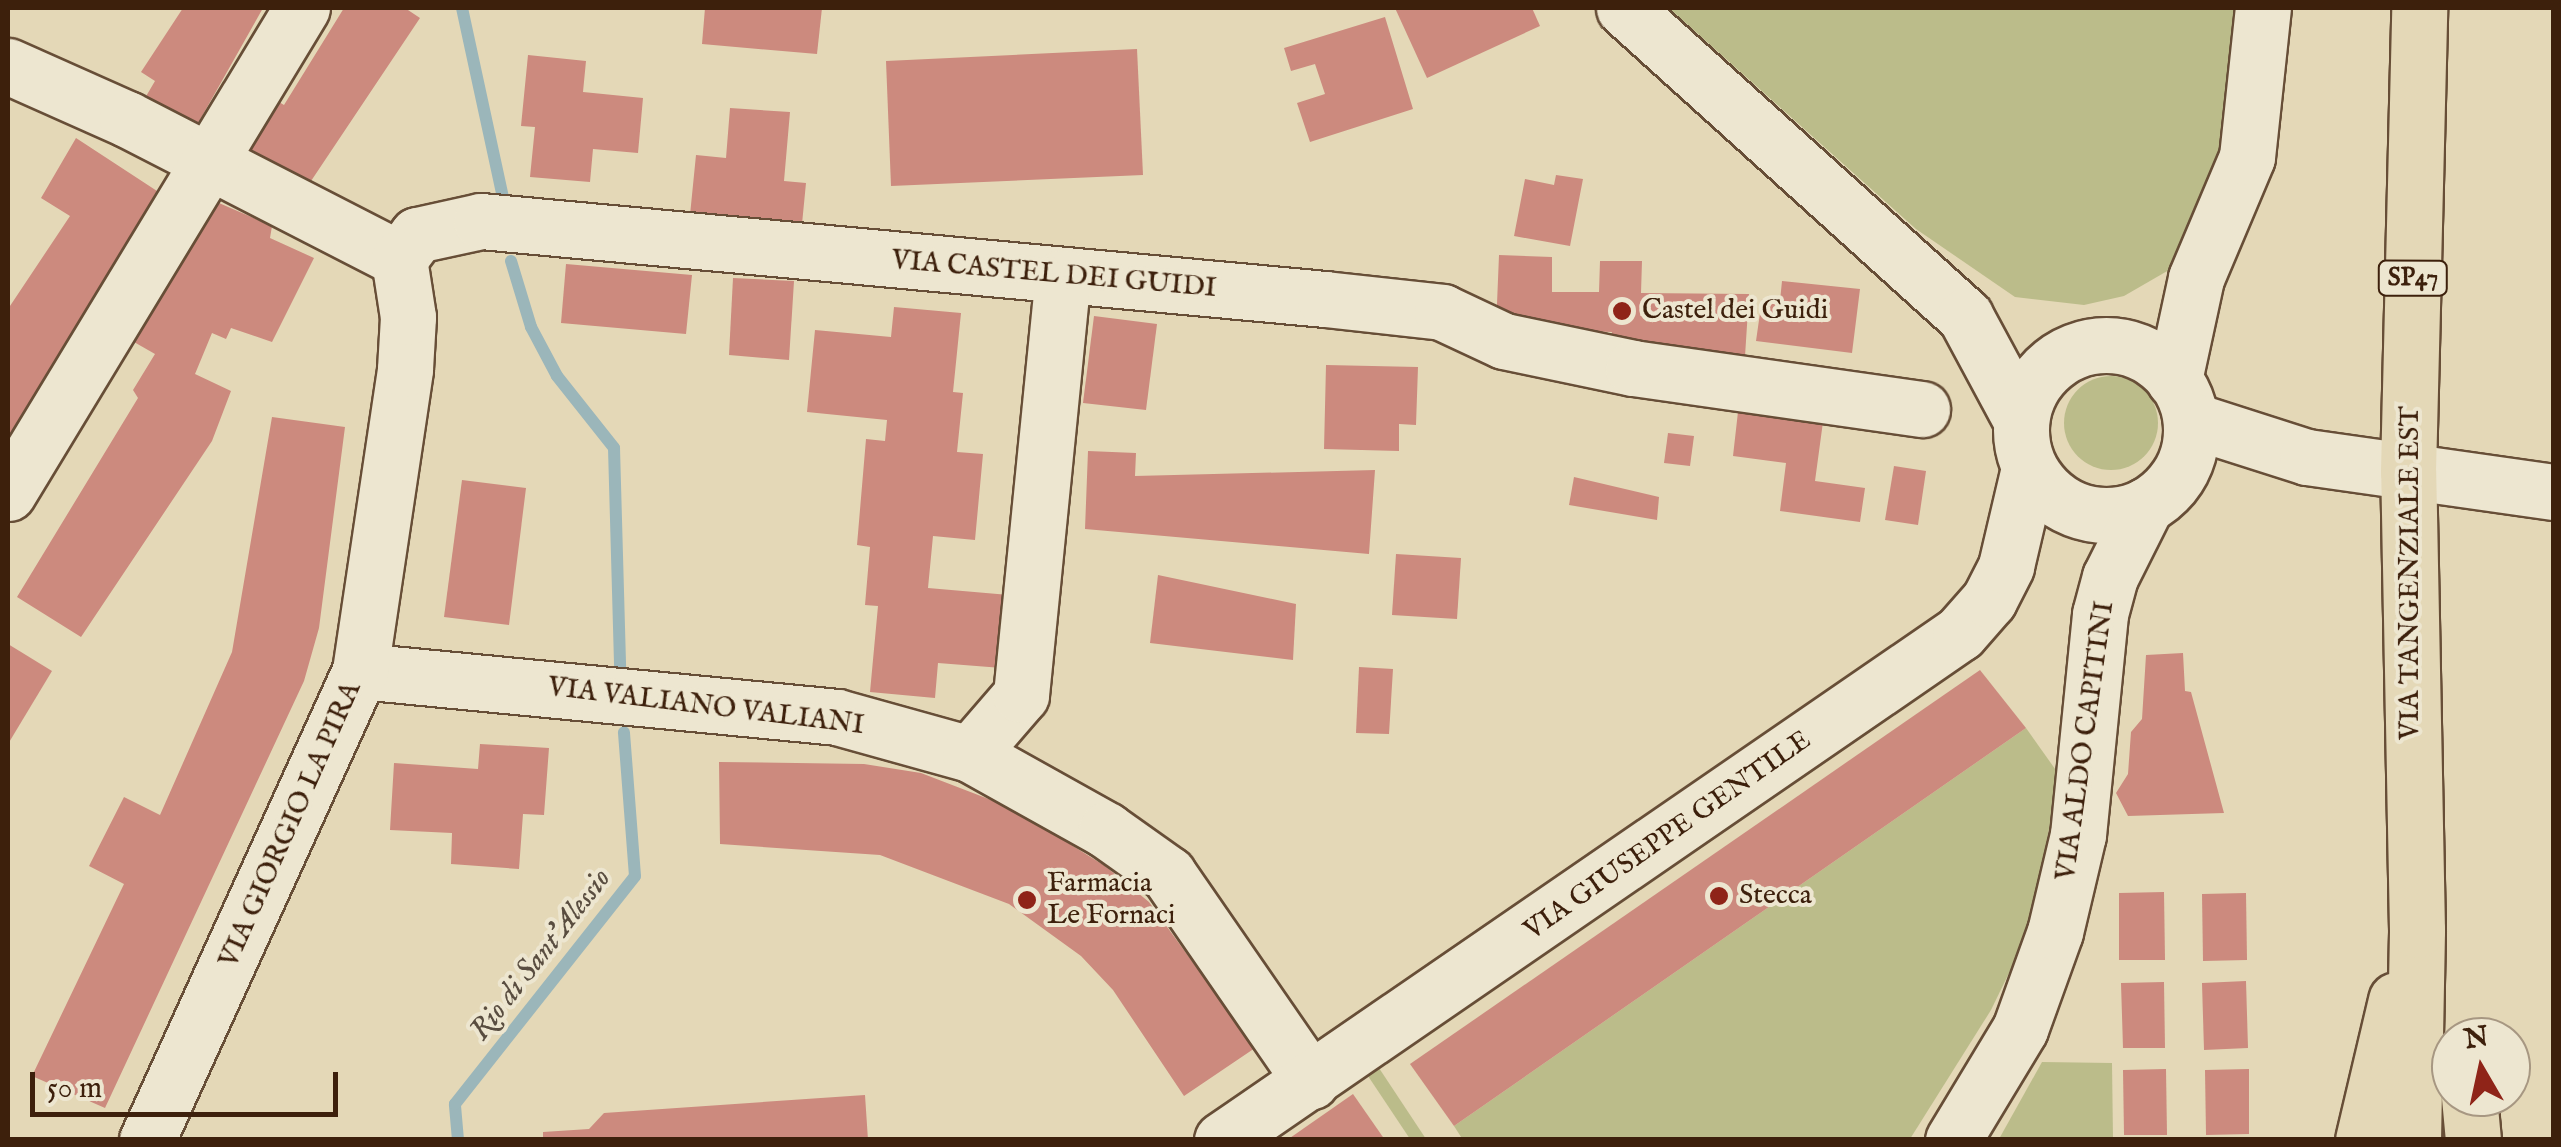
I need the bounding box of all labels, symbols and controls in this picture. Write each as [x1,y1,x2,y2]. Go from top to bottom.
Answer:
street label: VIA CASTEL DEI GUIDI [890,244,1218,306]
road number: SP47 [2376,258,2450,298]
place label: Castel dei Guidi [1642,294,1828,328]
marker: Castel dei Guidi [1611,300,1633,322]
street label: VIA TANGENZIALE EST [2394,406,2428,740]
street label: VIA ALDO CAPITINI [2050,599,2122,883]
street label: VIA VALIANO VALIANI [546,671,866,743]
street label: VIA GIORGIO LA PIRA [213,677,369,973]
street label: VIA GIUSEPPE GENTILE [1518,724,1818,948]
water label: Rio di Sant'Alessio [463,862,619,1048]
place label: Farmacia Le Fornaci [1047,867,1175,933]
place label: Stecca [1739,879,1812,913]
marker: Stecca [1708,885,1730,907]
marker: Farmacia Le Fornaci [1016,889,1038,911]
north arrow [2431,1017,2531,1117]
text: N [2462,1020,2491,1058]
scale bar [35,1052,342,1114]
text: 50 m [47,1070,102,1108]

